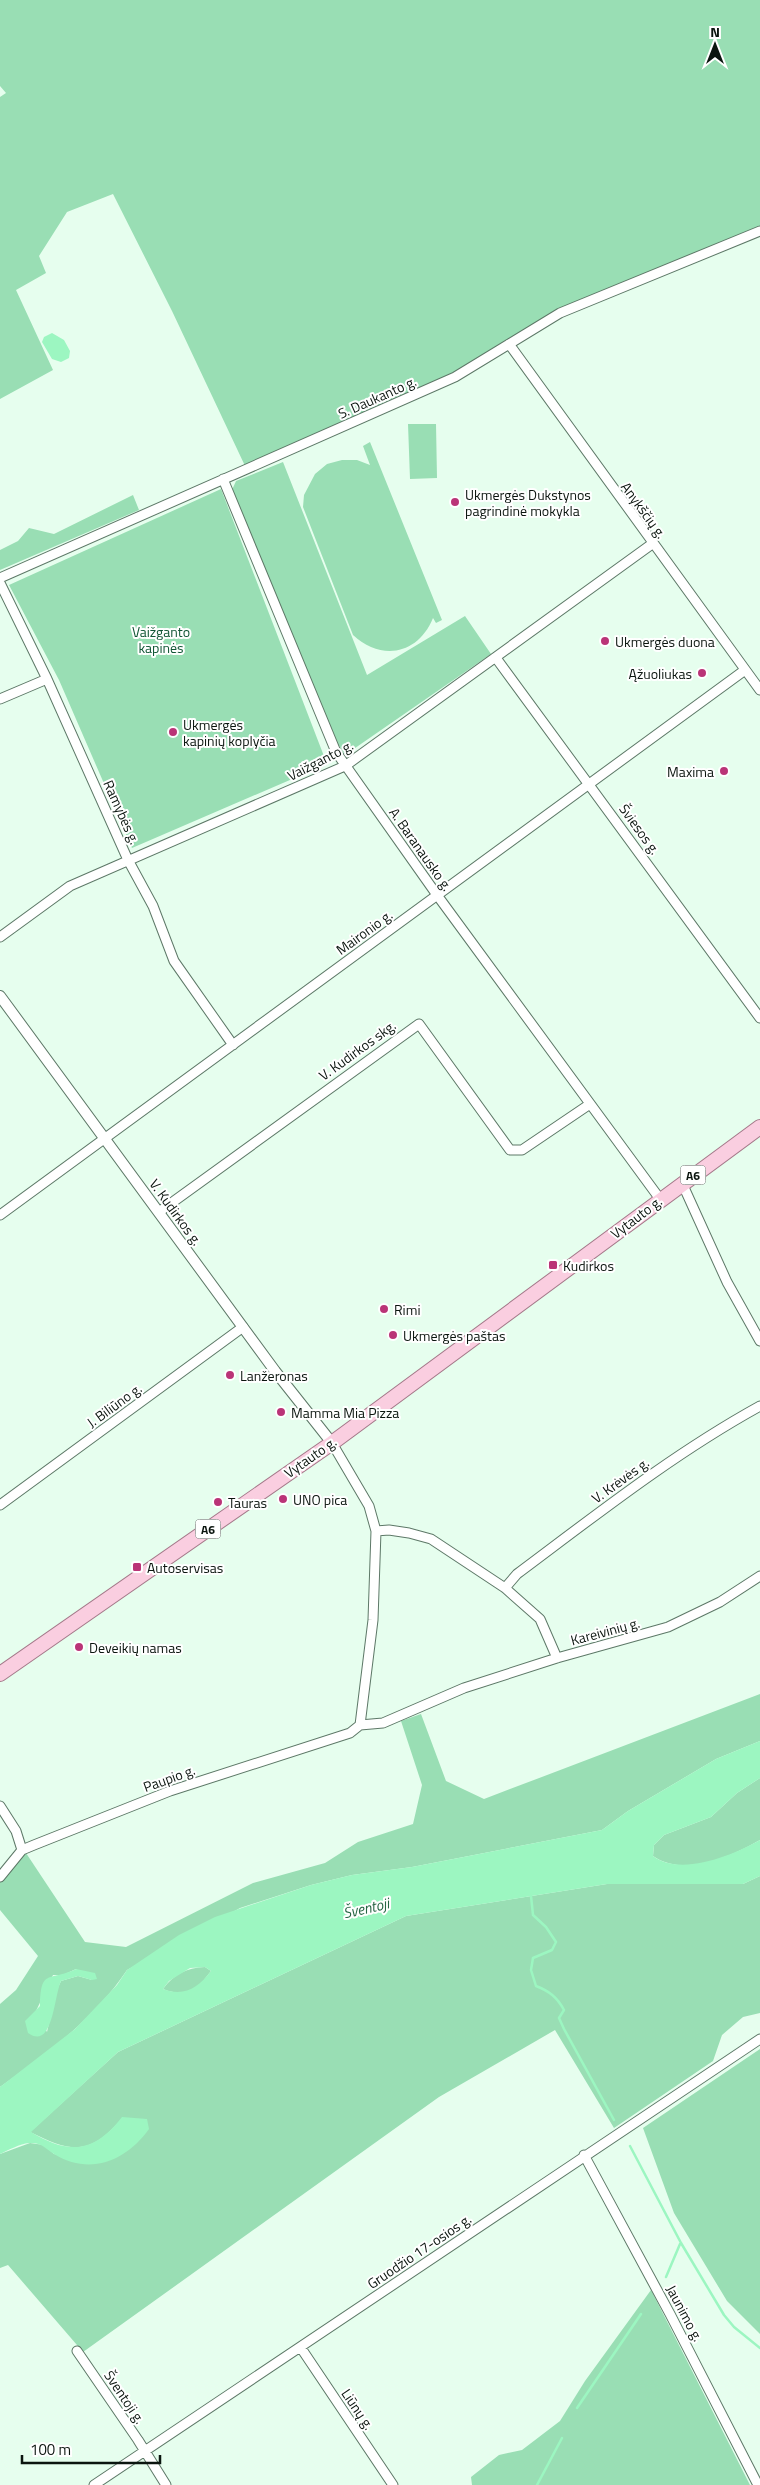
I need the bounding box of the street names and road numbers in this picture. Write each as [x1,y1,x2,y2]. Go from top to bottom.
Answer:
street label: S. Daukanto g. [334,370,420,424]
street label: Anykščių g. [616,477,672,543]
street label: Vaižganto g. [283,734,357,786]
street label: Ramybės g. [99,777,145,847]
street label: Šviesos g. [614,799,666,859]
street label: A. Baranausko g. [384,803,458,895]
street label: Maironio g. [331,904,397,960]
street label: V. Kudirkos skg. [314,1015,400,1085]
road number: A6 [680,1166,706,1184]
street label: V. Kudirkos g. [145,1174,207,1250]
street label: Vytauto g. [606,1191,666,1243]
street label: J. Biliūno g. [82,1378,146,1432]
street label: Vytauto g. [279,1431,341,1483]
street label: V. Krėvės g. [587,1452,653,1508]
road number: A6 [196,1520,220,1538]
street label: Kareivinių g. [568,1612,642,1650]
street label: Paupio g. [140,1759,198,1797]
street label: Gruodžio 17-osios g. [363,2208,475,2294]
street label: Jaunimo g. [661,2281,709,2345]
street label: Šventoji g. [99,2366,151,2428]
street label: Liūnų g. [337,2384,379,2434]

